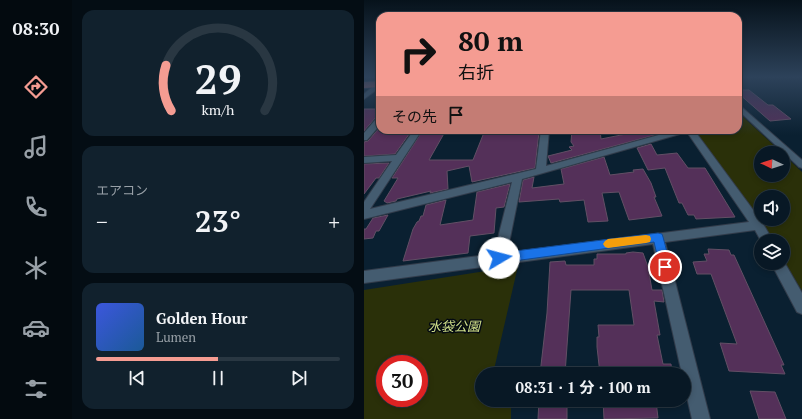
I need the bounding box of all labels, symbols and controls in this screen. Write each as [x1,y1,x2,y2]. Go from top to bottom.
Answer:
text: 08:30 [13,16,59,40]
text: 80 m [458,22,523,59]
icon: right [392,28,444,80]
text: 29 [194,51,242,106]
text: 右折 [458,60,494,84]
icon: directions [22,73,50,101]
text: km/h [202,100,235,119]
icon: arrive [445,104,467,126]
text: その先 [392,106,437,126]
icon: music [22,133,50,161]
north arrow [754,146,790,182]
map controls [754,146,790,270]
text: エアコン [96,181,148,199]
button: sound [754,190,790,226]
icon: phone [22,193,50,221]
text: 23° [195,201,241,241]
text: − [96,207,108,236]
text: + [328,207,340,236]
button: layers [754,234,790,270]
position arrow [478,237,520,279]
pin [648,250,682,284]
icon: climate [22,254,50,282]
icon: arrive [654,256,676,278]
text: Golden Hour [156,308,248,328]
icon: car [22,314,50,342]
park label: 水袋公園 [428,317,482,335]
text: Lumen [156,328,196,346]
speed limit sign: 30 [376,355,428,407]
icon: previous [126,367,148,389]
icon: pause [207,367,229,389]
icon: next [288,367,310,389]
icon: filters [22,375,50,403]
text: 08:31 · 1 分 · 100 m [516,377,651,397]

